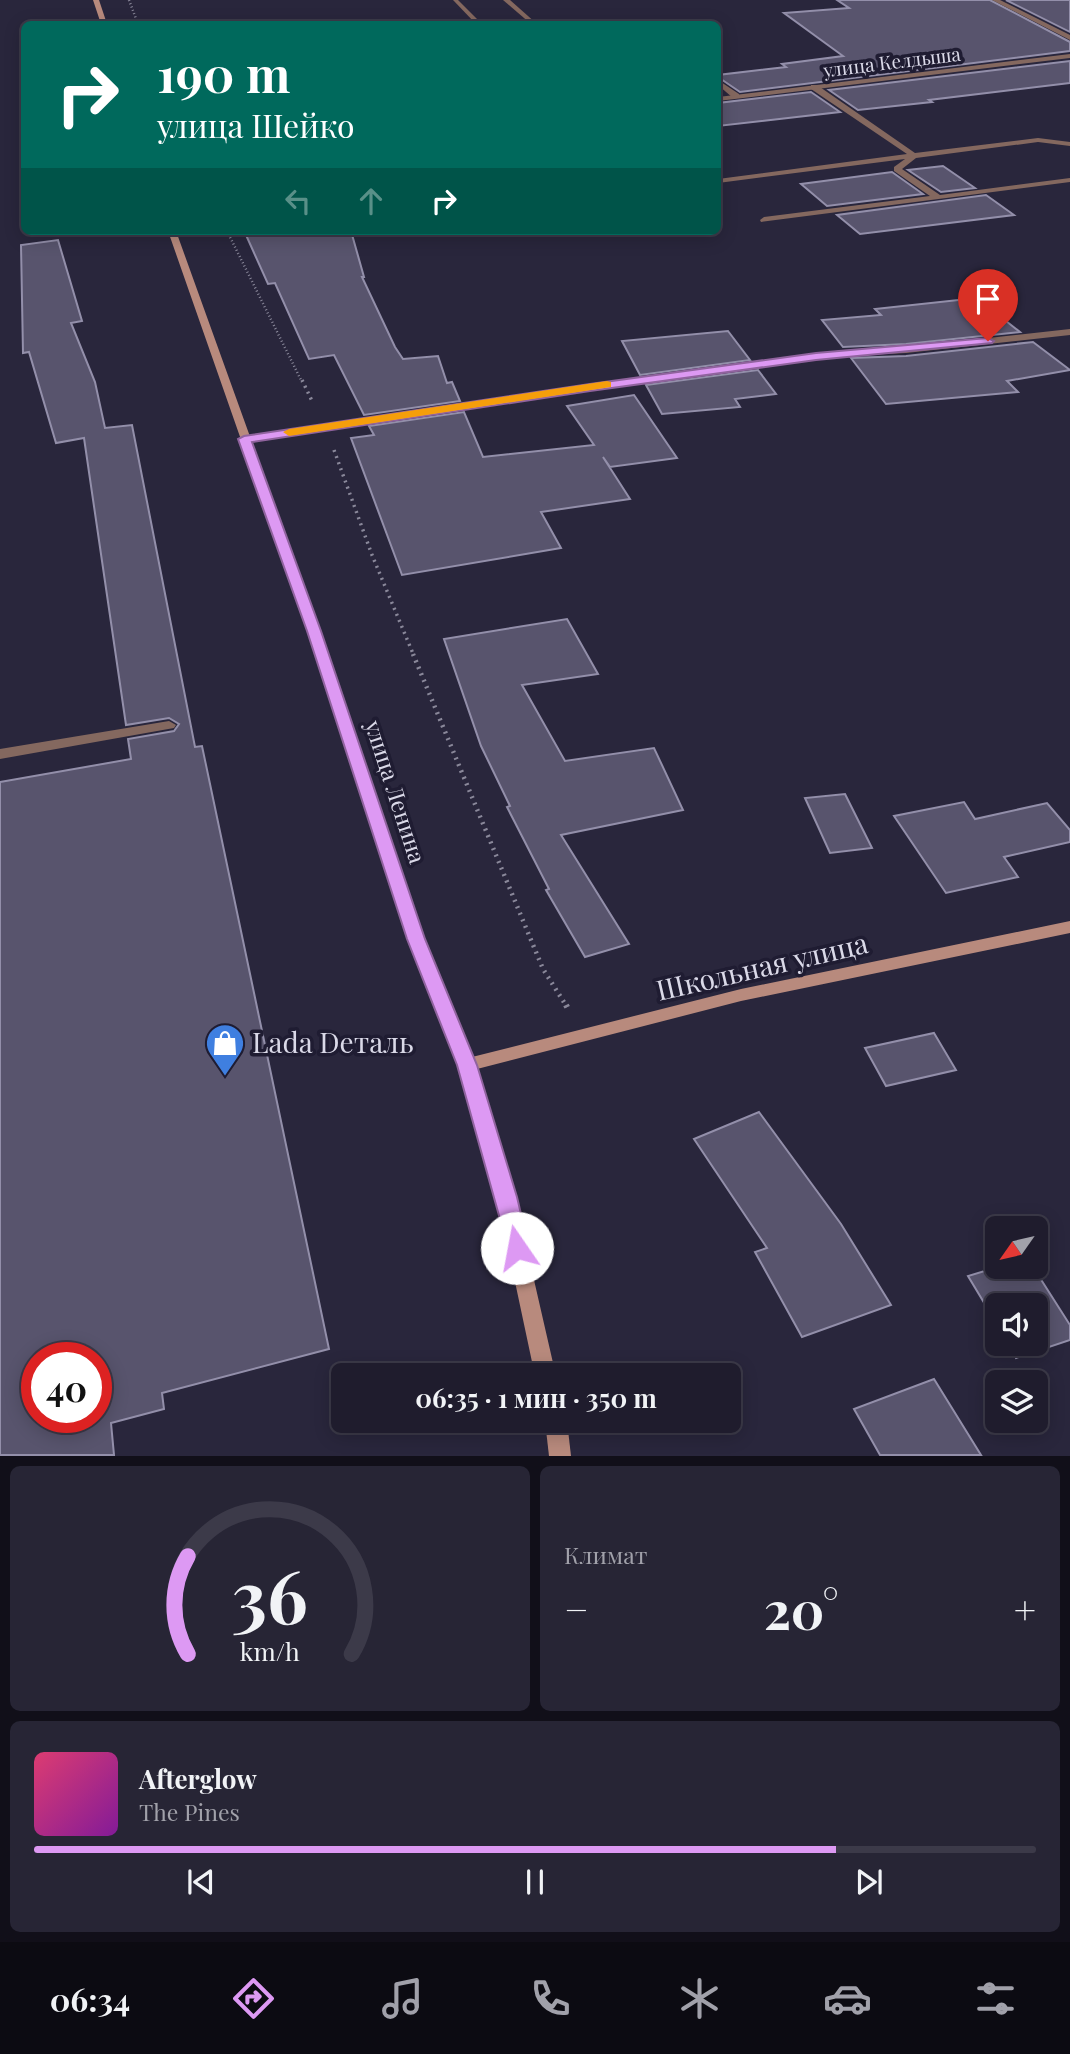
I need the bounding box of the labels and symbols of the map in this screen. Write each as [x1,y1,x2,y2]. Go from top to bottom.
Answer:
street label: улица Келдыша [821,40,963,82]
pin [958,269,1018,341]
street label: улица Ленина [358,715,434,868]
street label: Школьная улица [652,923,871,1008]
shop icon: Lada Dеталь [204,1022,246,1077]
place label: Lada Dеталь [252,1023,413,1060]
position arrow [480,1211,554,1285]
north arrow [985,1216,1048,1279]
speed limit sign: 40 [21,1342,112,1433]

